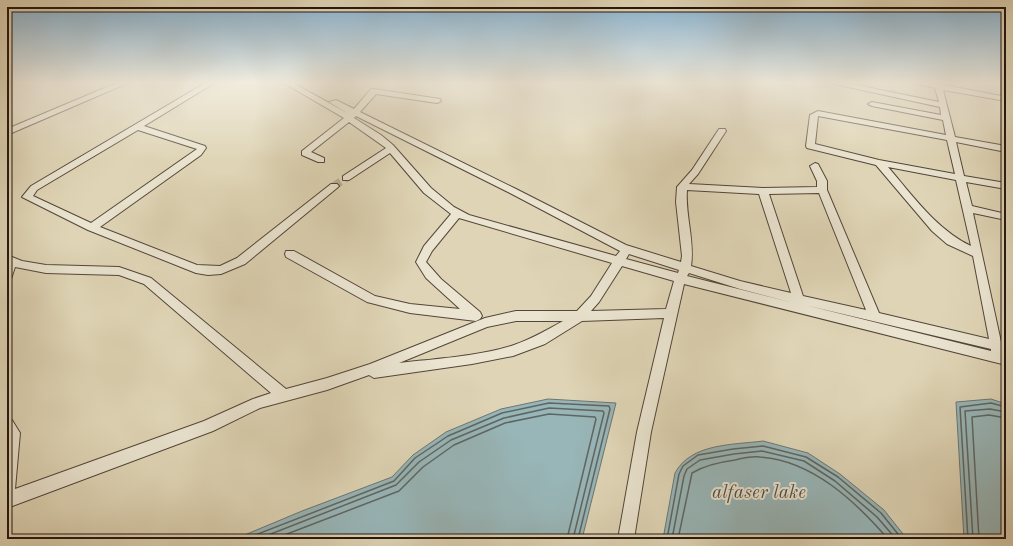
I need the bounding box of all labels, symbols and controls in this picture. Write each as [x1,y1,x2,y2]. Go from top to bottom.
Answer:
water label: alfaser lake [712,484,806,503]

